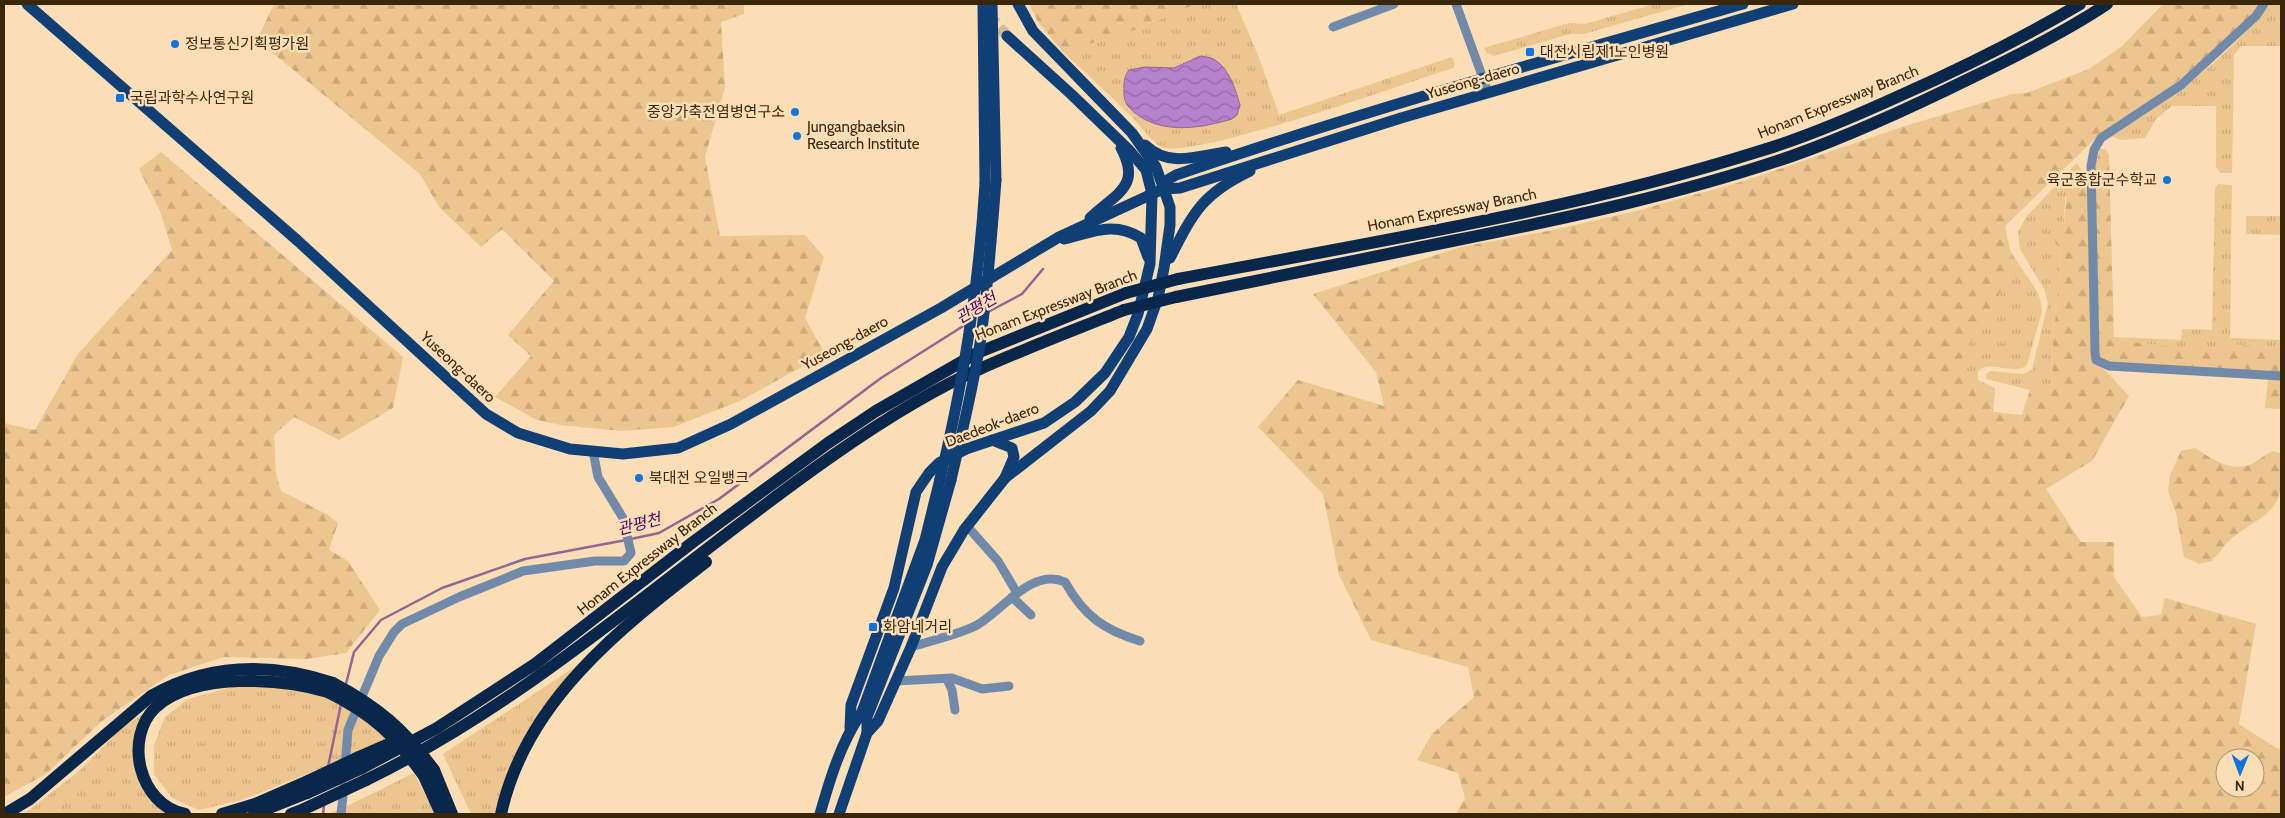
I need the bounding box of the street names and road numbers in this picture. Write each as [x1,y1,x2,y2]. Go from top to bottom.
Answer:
street label: Yuseong-daero [1424,59,1521,103]
street label: Honam Expressway Branch [1755,61,1921,143]
street label: Honam Expressway Branch [1366,185,1538,235]
street label: Honam Expressway Branch [973,266,1139,344]
street label: Yuseong-daero [798,312,891,375]
street label: Yuseong-daero [416,327,499,406]
street label: Daedeok-daero [943,399,1041,451]
street label: Honam Expressway Branch [574,499,720,619]

